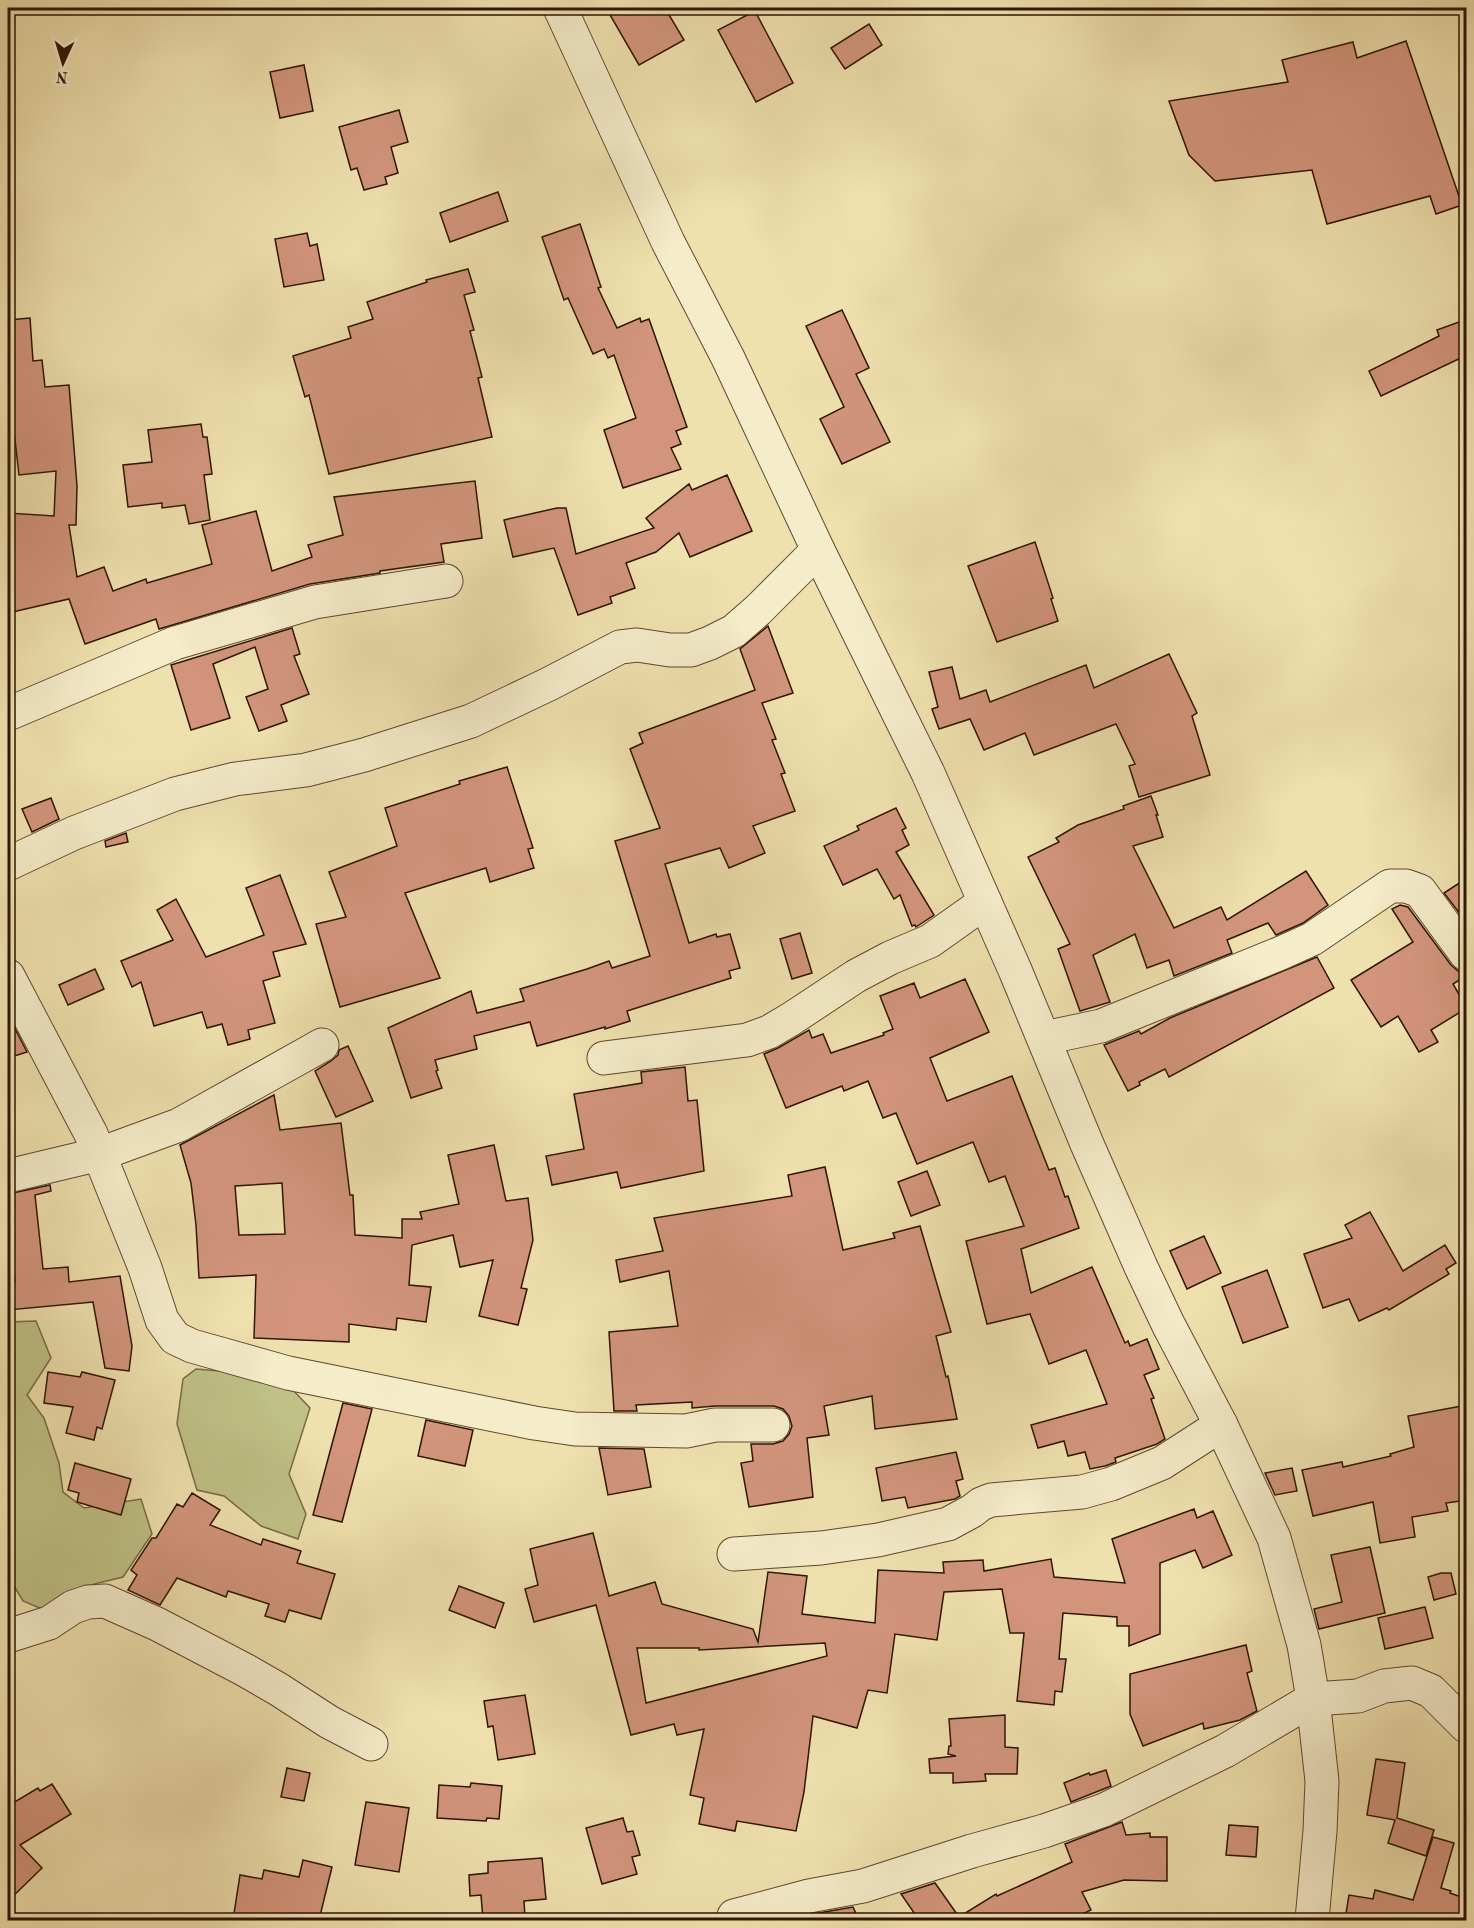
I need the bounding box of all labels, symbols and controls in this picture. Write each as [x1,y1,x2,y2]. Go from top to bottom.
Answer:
north arrow [33,33,93,93]
text: N [55,68,69,84]

